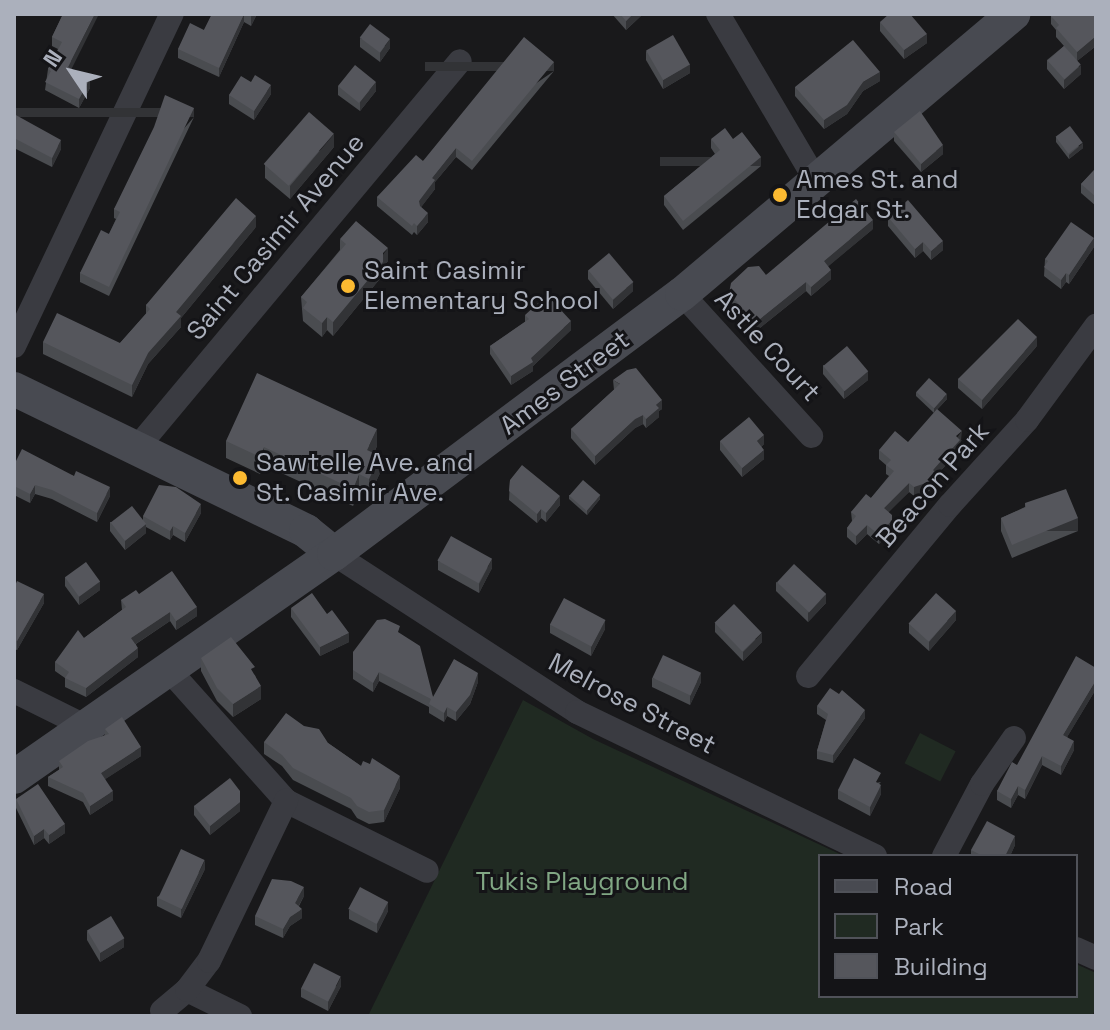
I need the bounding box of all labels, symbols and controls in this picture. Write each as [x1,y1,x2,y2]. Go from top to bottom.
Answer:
north arrow [32,32,112,112]
text: N [37,44,68,72]
street label: Saint Casimir Avenue [180,127,372,347]
place label: Ames St. and Edgar St. [796,164,959,226]
marker: Ames St. and Edgar St. [771,186,789,204]
place label: Saint Casimir Elementary School [364,255,599,316]
marker: Saint Casimir Elementary School [339,277,357,295]
street label: Astle Court [708,284,826,408]
street label: Ames Street [494,324,636,442]
street label: Beacon Park [870,416,996,554]
place label: Sawtelle Ave. and St. Casimir Ave. [256,447,475,508]
marker: Sawtelle Ave. and St. Casimir Ave. [231,469,249,487]
street label: Melrose Street [543,647,721,761]
legend [818,854,1078,998]
park label: Tukis Playground [475,866,689,898]
text: Road [894,871,953,902]
text: Park [894,911,944,942]
text: Building [894,951,988,982]

